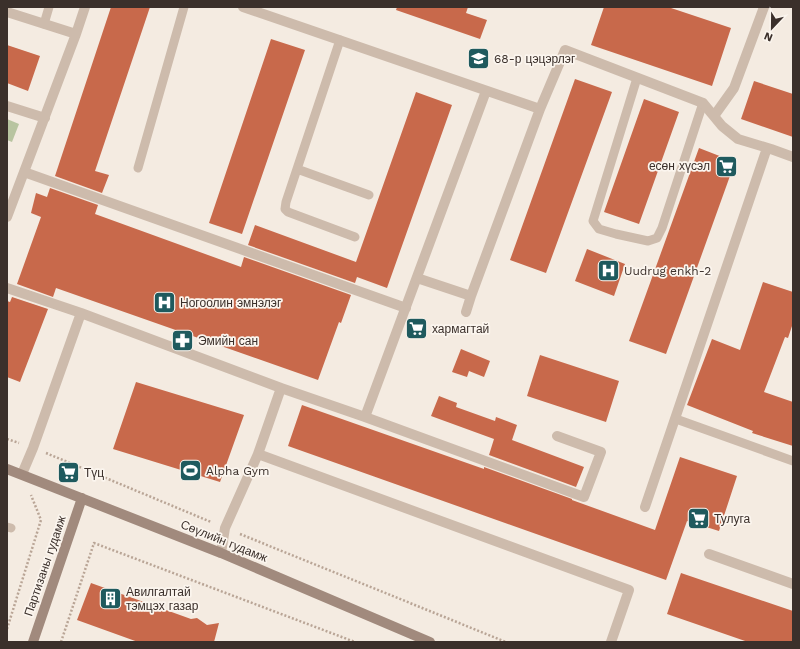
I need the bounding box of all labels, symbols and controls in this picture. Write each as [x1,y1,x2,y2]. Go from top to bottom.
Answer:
north arrow [752,8,792,48]
text: N [762,29,775,44]
school or university icon: 68-р цэцэрлэг [465,46,491,72]
place label: 68-р цэцэрлэг [494,52,576,66]
supermarket icon: есөн хүсэл [713,153,739,179]
place label: есөн хүсэл [649,159,710,173]
hospital icon: Uudrug enkh-2 [596,258,622,284]
place label: Uudrug enkh-2 [624,264,711,278]
hospital icon: Ногоолин эмнэлэг [151,290,177,316]
place label: Ногоолин эмнэлэг [180,296,282,310]
supermarket icon: хармагтай [404,316,430,342]
place label: хармагтай [432,322,489,336]
pharmacy icon: Эмийн сан [170,328,196,354]
place label: Эмийн сан [198,334,258,348]
sports icon: Alpha Gym [177,458,203,484]
supermarket icon: Түц [56,460,82,486]
place label: Alpha Gym [206,464,269,478]
place label: Түц [84,466,104,480]
supermarket icon: Тулуга [686,506,712,532]
place label: Тулуга [714,512,751,526]
street label: Партизаны гудамж [21,514,69,618]
street label: Сөүлийн гудамж [179,517,269,565]
place label: Авилгалтай тэмцэх газар [126,585,199,613]
building icon: Авилгалтай тэмцэх газар [97,586,123,612]

